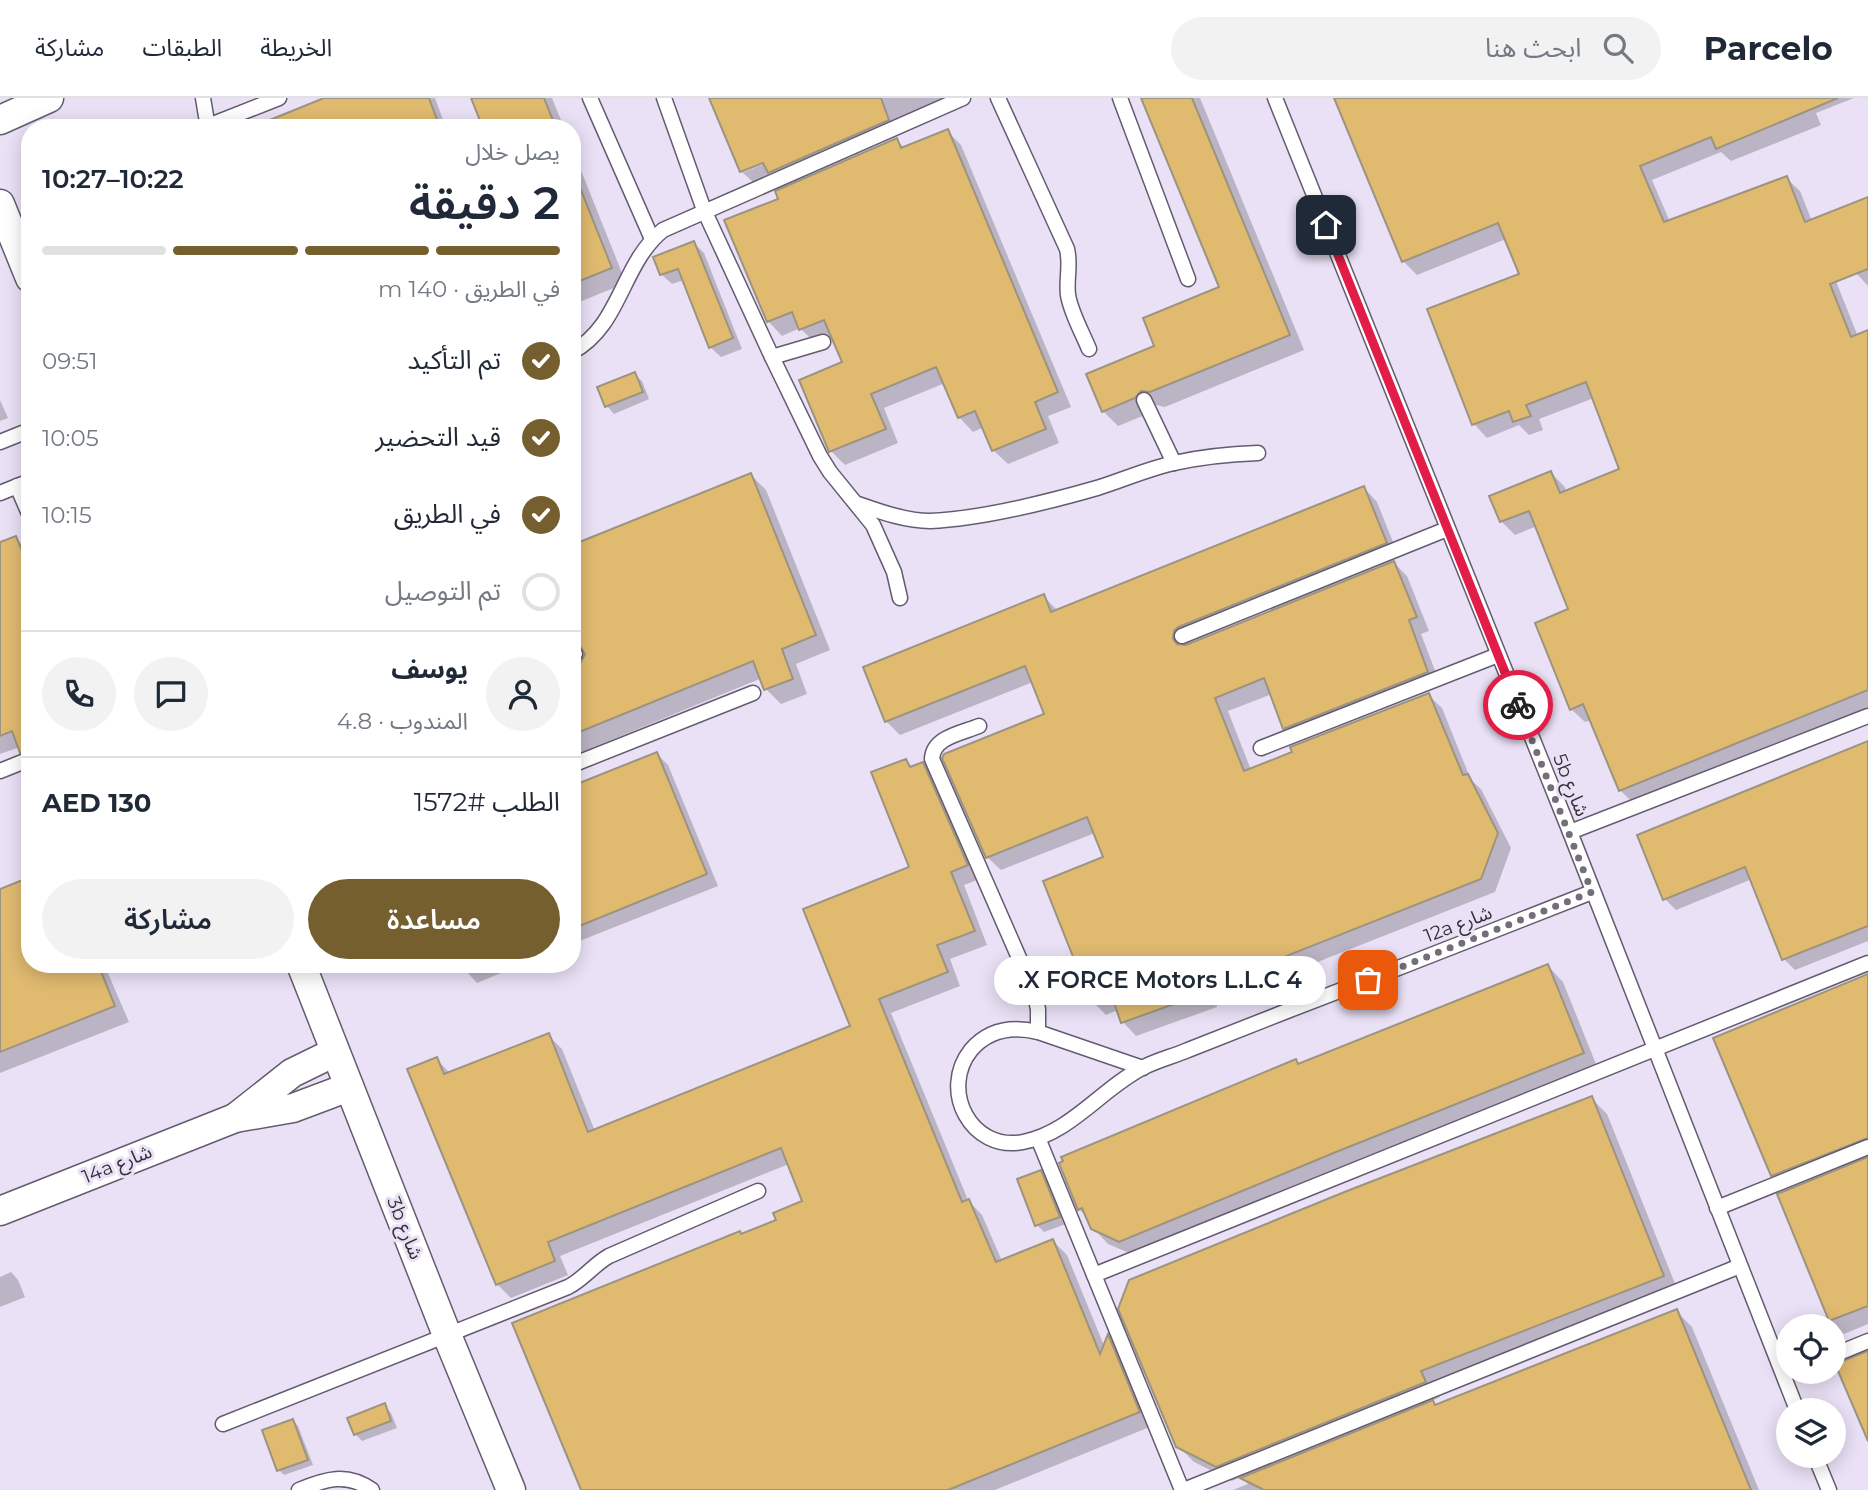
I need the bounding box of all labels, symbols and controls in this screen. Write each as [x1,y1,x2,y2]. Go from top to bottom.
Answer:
search box [1171,17,1661,80]
text: Parcelo [1703,28,1833,68]
icon: search [1599,29,1637,67]
text: ابحث هنا [1485,32,1581,64]
text: مشاركة [35,33,104,62]
text: الطبقات [142,33,222,62]
text: الخريطة [260,33,332,62]
text: يصل خلال [465,138,560,166]
text: 10:22–10:27 [42,163,184,195]
text: 2 دقيقة [409,174,560,231]
pin [1296,195,1356,255]
icon: home [1307,206,1345,244]
text: في الطريق · 140 m [378,275,560,303]
icon: check [522,342,560,380]
text: تم التأكيد [407,344,501,376]
text: 09:51 [42,347,97,375]
icon: check [522,419,560,457]
text: قيد التحضير [375,421,501,453]
text: 10:05 [42,424,99,452]
icon: check [522,496,560,534]
text: في الطريق [394,498,501,530]
text: 10:15 [42,501,92,529]
text: تم التوصيل [385,575,501,607]
text: يوسف [391,653,468,685]
button: phone [42,657,116,731]
button: chat [134,657,208,731]
button: person [486,657,560,731]
courier [1483,670,1553,740]
icon: bike [1499,686,1537,724]
text: المندوب · 4.8 [337,707,468,735]
street label: 5b شارع [1546,750,1594,820]
text: الطلب #1572 [414,786,560,818]
text: AED 130 [42,787,151,819]
button: مشاركة [42,879,294,959]
button: مساعدة [308,879,560,959]
street label: 12a شارع [1421,901,1496,949]
pin [1338,950,1398,1010]
callout: 4 X FORCE Motors L.L.C. [993,956,1326,1004]
icon: bag [1349,961,1387,999]
text: 4 X FORCE Motors L.L.C. [1018,966,1302,994]
street label: 14a شارع [79,1140,156,1190]
street label: 3b شارع [380,1193,428,1263]
map controls [1776,1314,1846,1468]
button: locate [1776,1314,1846,1384]
button: layers [1776,1398,1846,1468]

